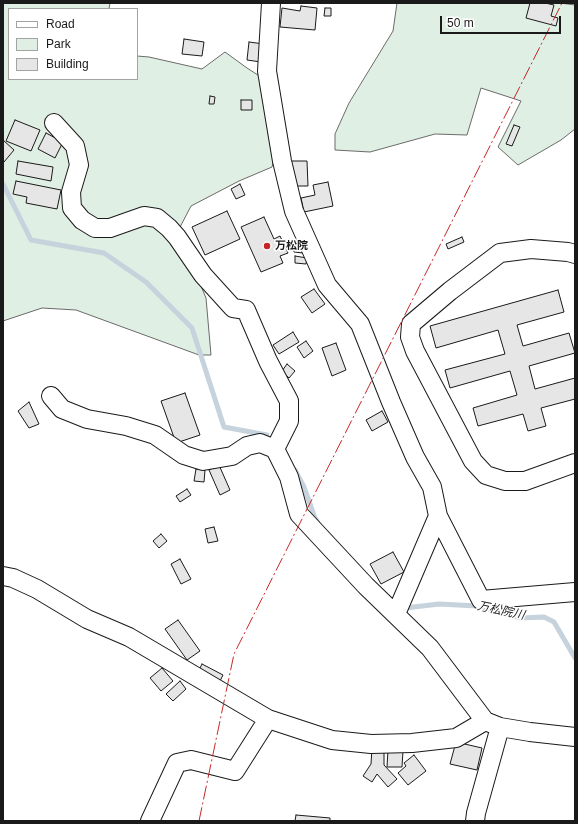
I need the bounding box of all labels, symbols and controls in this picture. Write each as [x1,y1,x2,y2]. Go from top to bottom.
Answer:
legend [8,8,138,80]
scale bar [442,8,563,34]
text: 50 m [447,16,474,30]
text: Road [46,17,75,31]
text: Park [46,37,71,51]
text: Building [46,57,89,71]
place label: 万松院 [275,239,308,253]
marker: 万松院 [262,241,272,251]
water label: 万松院川 [476,599,526,623]

